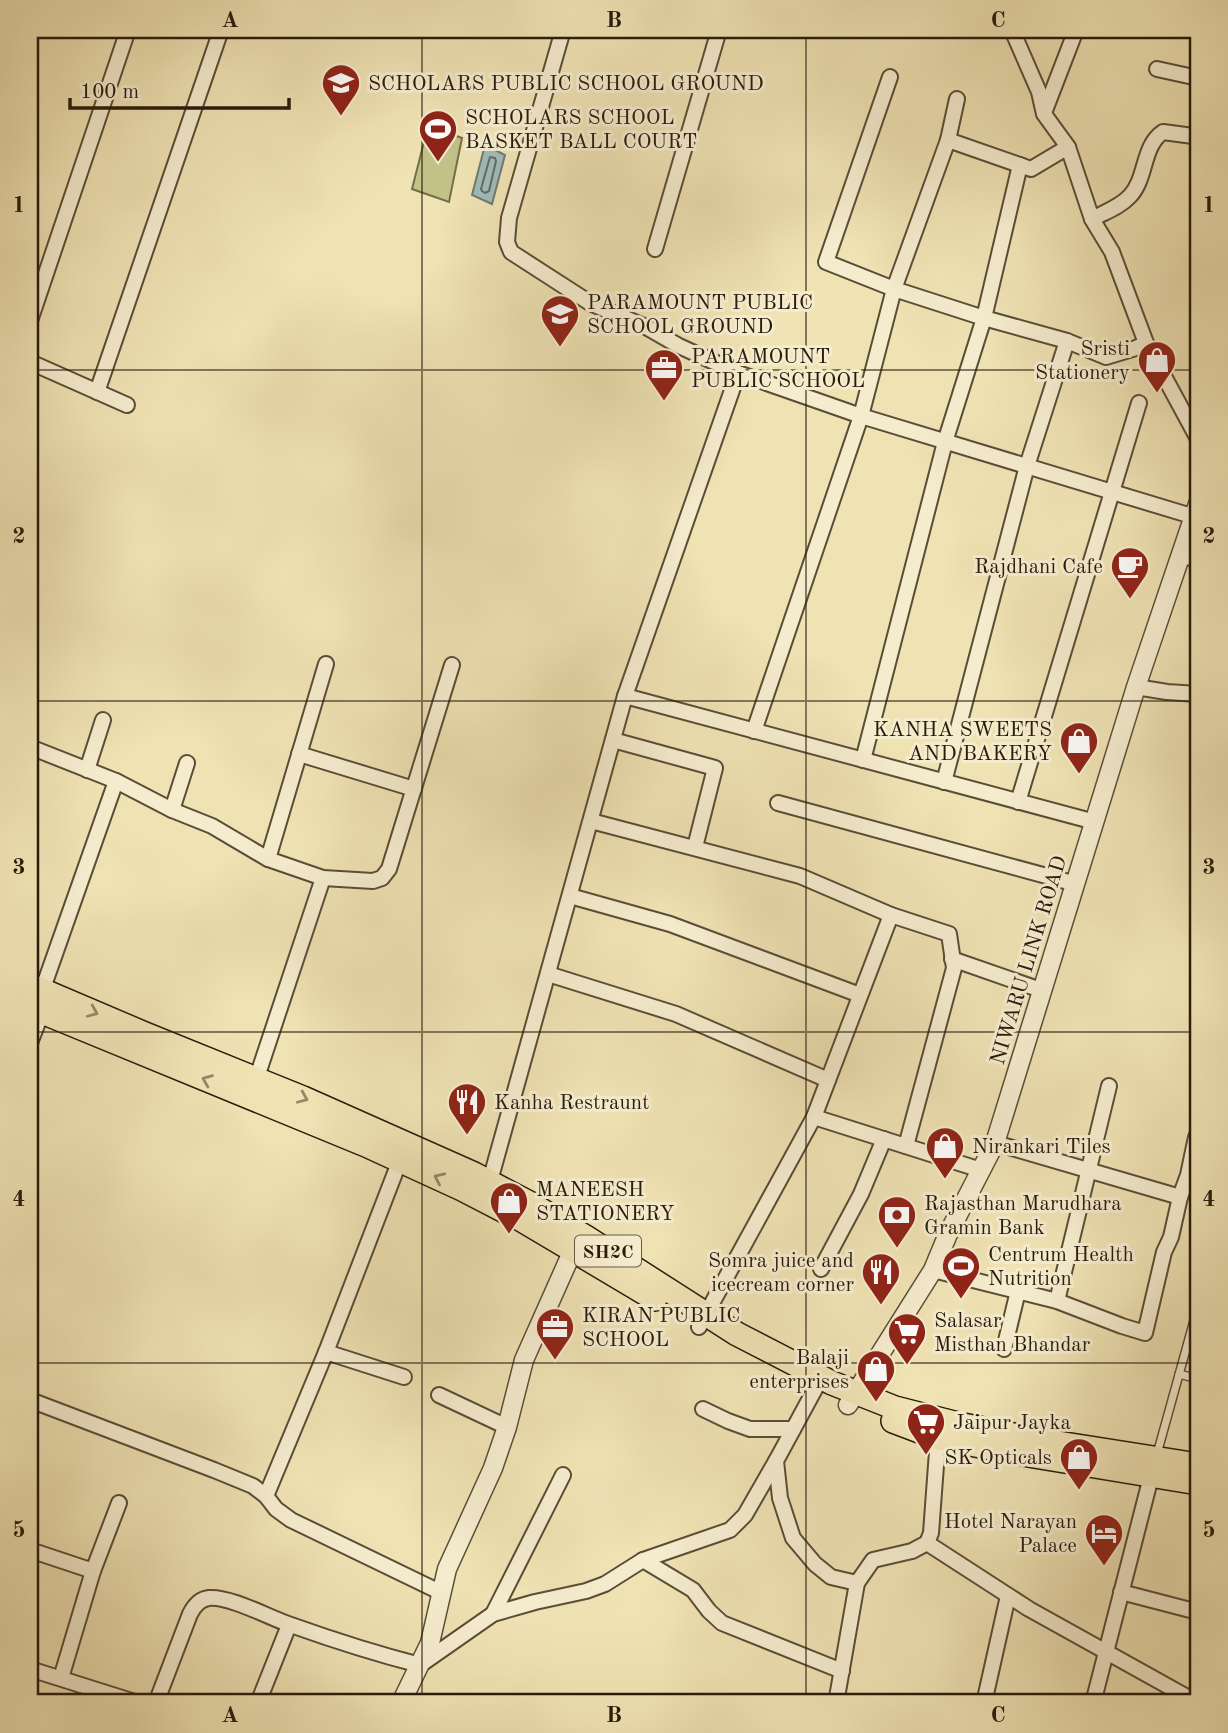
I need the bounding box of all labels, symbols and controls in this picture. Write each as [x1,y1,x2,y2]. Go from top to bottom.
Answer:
text: A [221,9,239,32]
text: B [606,9,622,32]
text: C [990,9,1006,32]
school or university icon: SCHOLARS PUBLIC SCHOOL GROUND [320,62,362,117]
scale bar [70,66,289,110]
place label: SCHOLARS PUBLIC SCHOOL GROUND [368,74,764,95]
text: 100 m [80,82,139,103]
sports icon: SCHOLARS SCHOOL BASKET BALL COURT [417,108,459,163]
place label: SCHOLARS SCHOOL BASKET BALL COURT [465,108,697,153]
text: 1 [12,194,26,217]
text: 1 [1202,194,1216,217]
school or university icon: PARAMOUNT PUBLIC SCHOOL GROUND [539,293,581,348]
place label: PARAMOUNT PUBLIC SCHOOL GROUND [587,293,813,338]
place label: Sristi Stationery [1035,339,1130,384]
shop icon: Sristi Stationery [1136,339,1178,394]
office icon: PARAMOUNT PUBLIC SCHOOL [643,347,685,402]
place label: PARAMOUNT PUBLIC SCHOOL [691,347,865,392]
text: 2 [12,525,26,548]
text: 2 [1202,525,1216,548]
cafe icon: Rajdhani Cafe [1109,545,1151,600]
place label: Rajdhani Cafe [974,557,1103,578]
place label: KANHA SWEETS AND BAKERY [873,720,1052,765]
shop icon: KANHA SWEETS AND BAKERY [1058,720,1100,775]
street label: NIWARU LINK ROAD [988,853,1071,1068]
text: 3 [12,856,26,879]
text: 3 [1202,856,1216,879]
one-way arrow [85,1004,98,1018]
one-way arrow [202,1075,214,1089]
restaurant icon: Kanha Restraunt [446,1081,488,1136]
one-way arrow [296,1090,308,1104]
place label: Kanha Restraunt [494,1093,649,1114]
shop icon: Nirankari Tiles [924,1125,966,1180]
place label: Nirankari Tiles [972,1137,1111,1158]
one-way arrow [434,1172,447,1186]
shop icon: MANEESH STATIONERY [488,1180,530,1235]
place label: MANEESH STATIONERY [536,1180,675,1225]
text: 4 [12,1188,26,1211]
text: 4 [1202,1188,1216,1211]
bank icon: Rajasthan Marudhara Gramin Bank [876,1194,918,1249]
place label: Rajasthan Marudhara Gramin Bank [924,1194,1122,1239]
road number: SH2C [575,1236,641,1266]
sports icon: Centrum Health Nutrition [940,1245,982,1300]
place label: Centrum Health Nutrition [988,1245,1134,1290]
place label: Somra juice and icecream corner [708,1251,854,1296]
restaurant icon: Somra juice and icecream corner [860,1251,902,1306]
office icon: KIRAN PUBLIC SCHOOL [534,1306,576,1361]
place label: KIRAN PUBLIC SCHOOL [582,1306,740,1351]
supermarket icon: Salasar Misthan Bhandar [886,1311,928,1366]
place label: Salasar Misthan Bhandar [934,1311,1091,1356]
place label: Balaji enterprises [749,1348,849,1393]
shop icon: Balaji enterprises [855,1348,897,1403]
supermarket icon: Jaipur Jayka [905,1401,947,1456]
place label: Jaipur Jayka [953,1413,1071,1434]
shop icon: SK Opticals [1058,1436,1100,1491]
place label: SK Opticals [944,1448,1052,1469]
place label: Hotel Narayan Palace [944,1512,1077,1557]
hotel icon: Hotel Narayan Palace [1083,1512,1125,1567]
text: 5 [12,1519,26,1542]
text: 5 [1202,1519,1216,1542]
text: A [221,1704,239,1727]
text: B [606,1704,622,1727]
text: C [990,1704,1006,1727]

